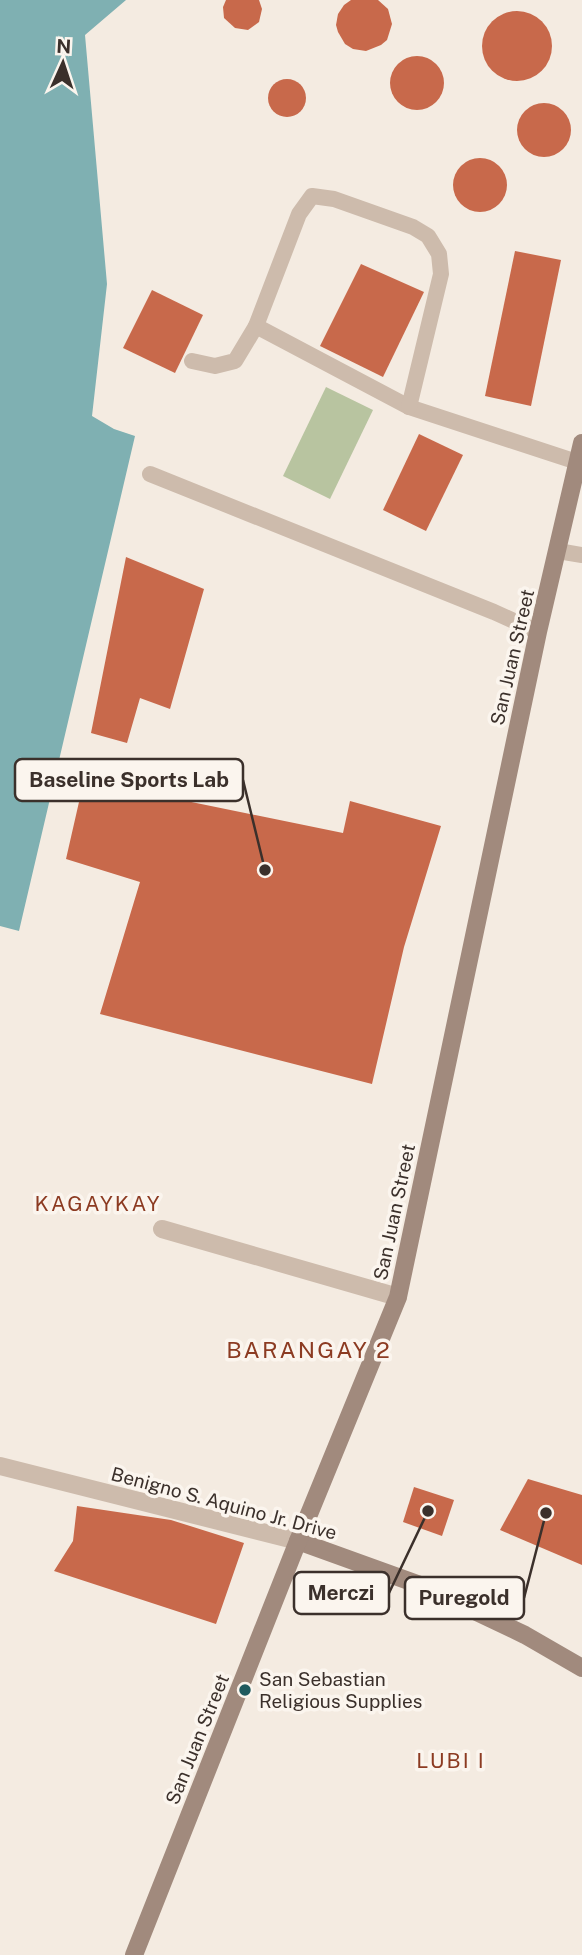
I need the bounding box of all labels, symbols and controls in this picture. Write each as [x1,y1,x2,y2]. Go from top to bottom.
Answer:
north arrow [28,28,98,98]
text: N [56,35,72,57]
street label: San Juan Street [486,587,538,727]
callout: Baseline Sports Lab [15,759,243,801]
text: Baseline Sports Lab [29,767,229,792]
street label: San Juan Street [369,1142,419,1282]
district label: KAGAYKAY [34,1191,162,1216]
district label: BARANGAY 2 [226,1336,392,1363]
street label: Benigno S. Aquino Jr. Drive [109,1462,339,1544]
callout: Merczi [294,1572,389,1614]
callout: Puregold [405,1577,524,1619]
text: Merczi [308,1580,374,1605]
text: Puregold [419,1585,509,1610]
place label: San Sebastian Religious Supplies [259,1668,422,1712]
street label: San Juan Street [161,1671,233,1807]
marker: San Sebastian Religious Supplies [237,1682,253,1698]
district label: LUBI I [416,1748,486,1773]

